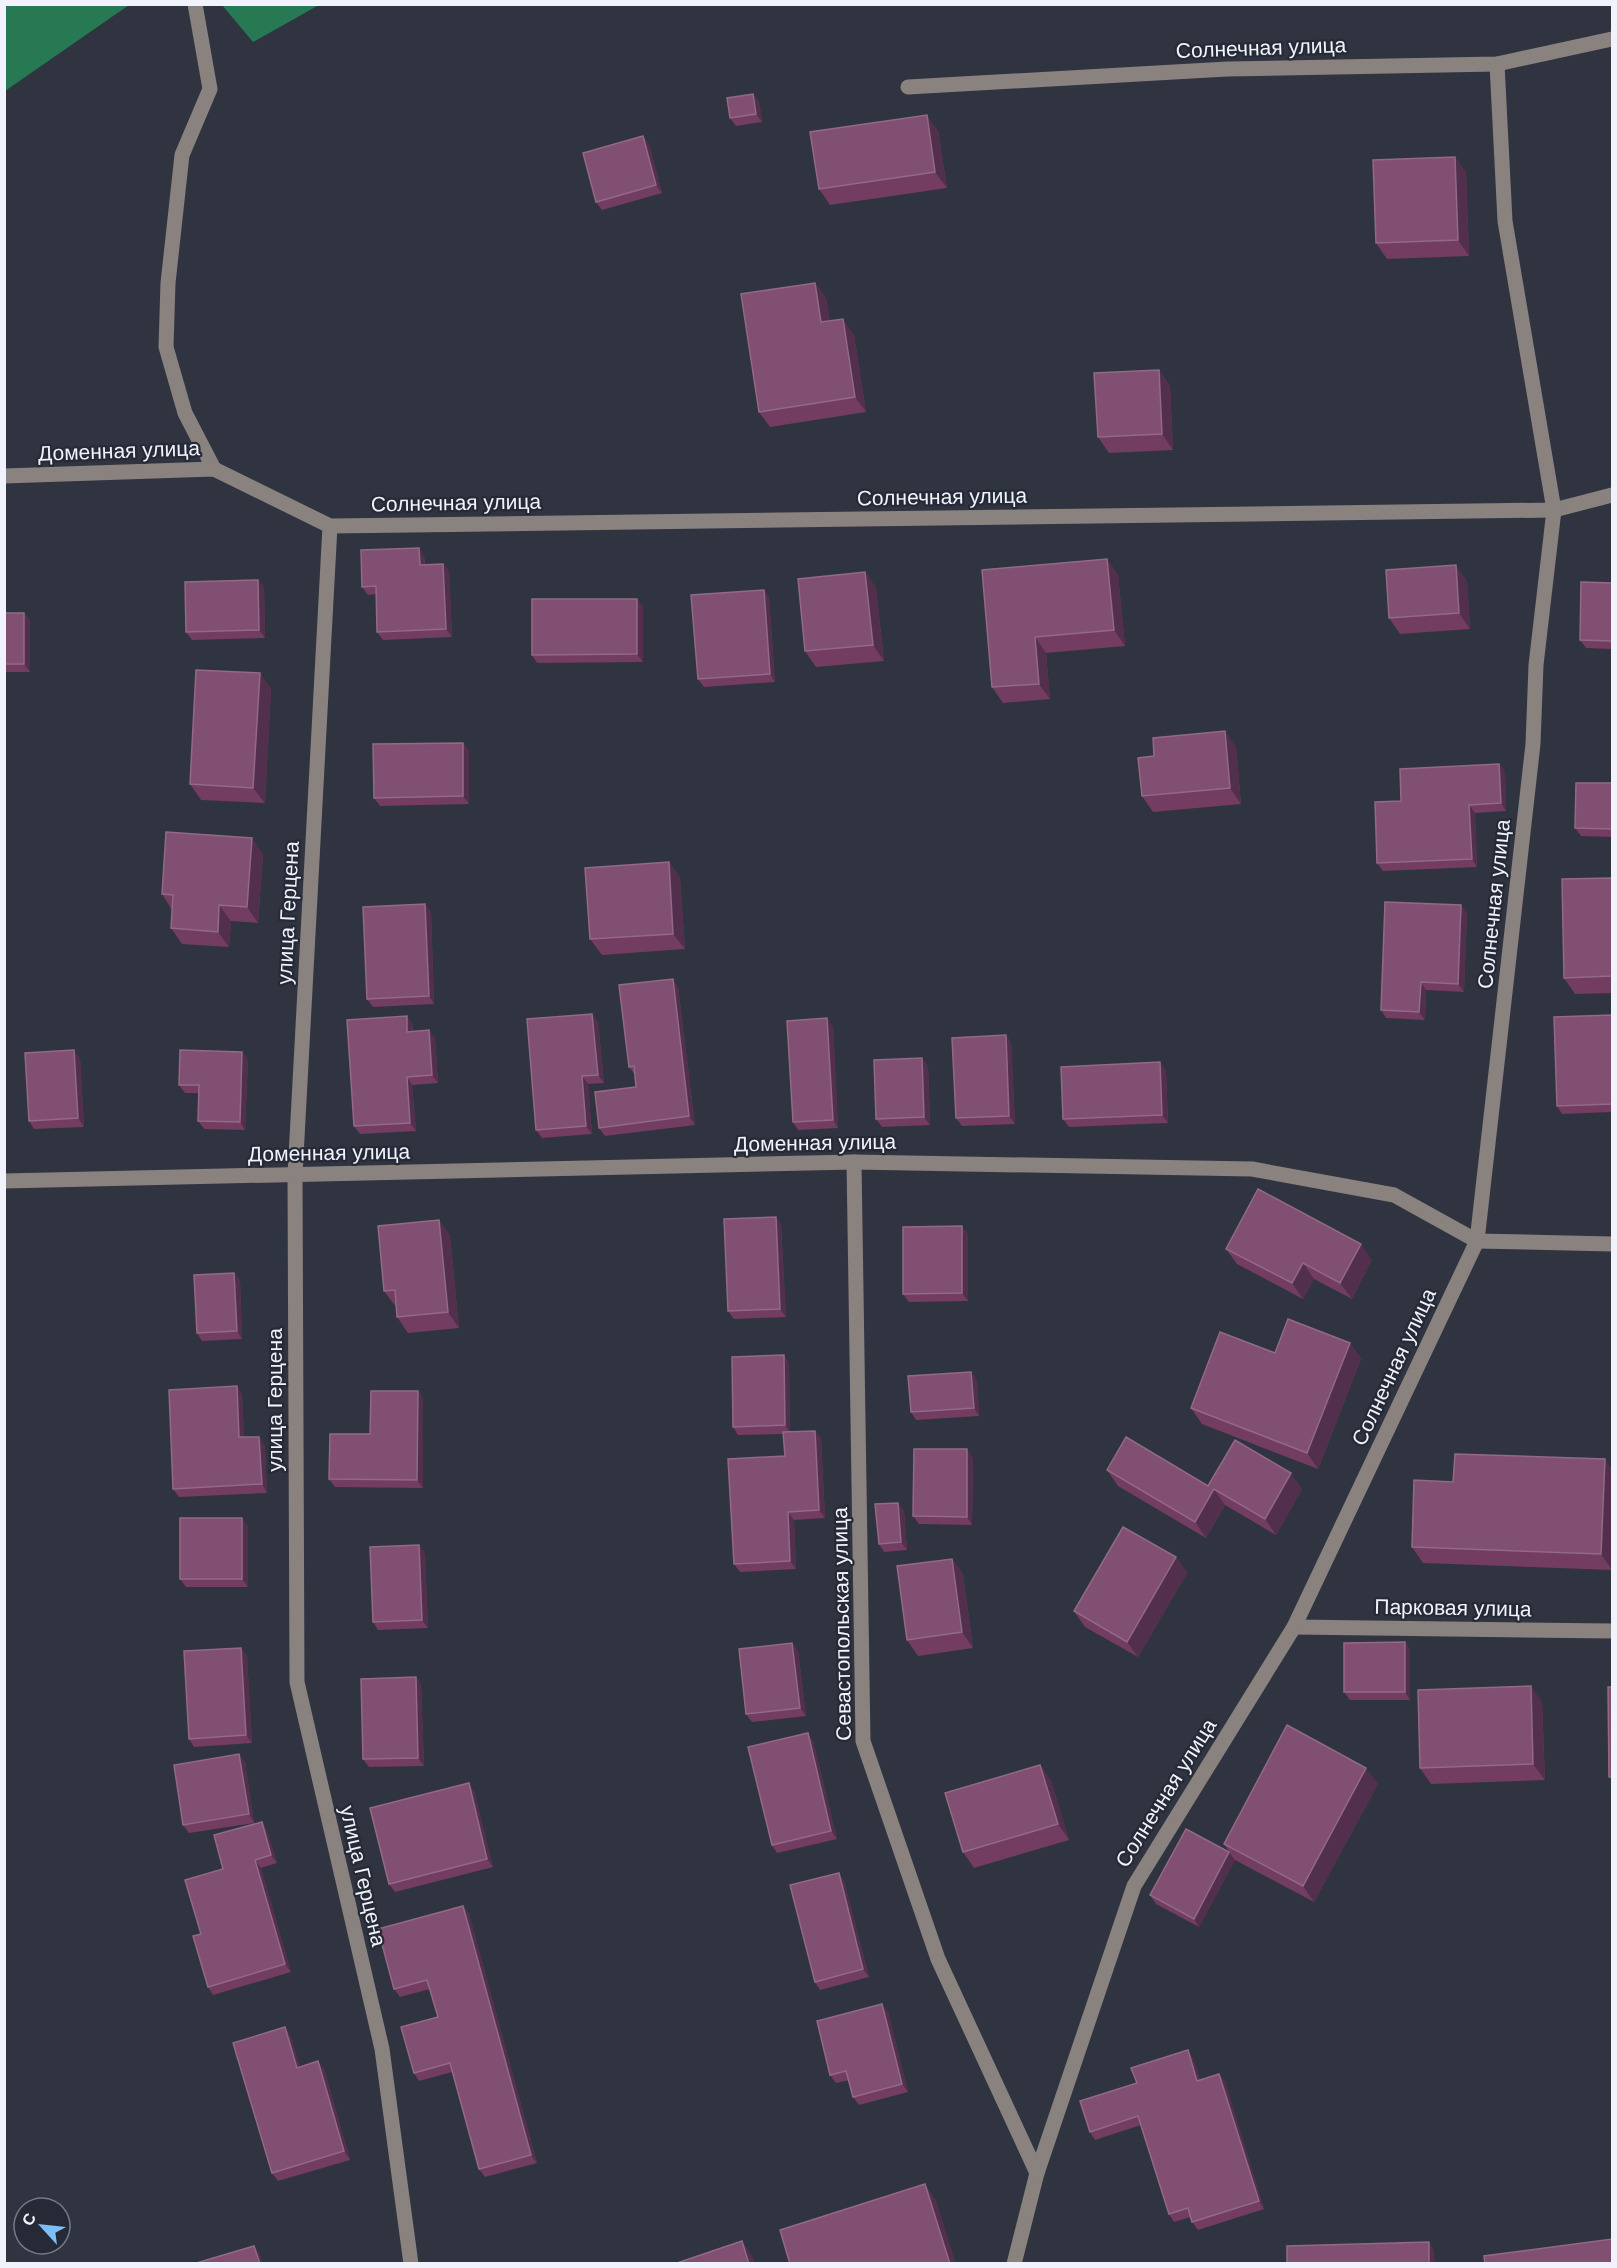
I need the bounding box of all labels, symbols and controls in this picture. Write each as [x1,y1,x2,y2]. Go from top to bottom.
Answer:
street label: Солнечная улица [1175,33,1347,62]
street label: Доменная улица [38,436,201,465]
street label: Солнечная улица [857,484,1028,509]
street label: Солнечная улица [371,490,542,515]
street label: Солнечная улица [1473,818,1514,990]
street label: улица Герцена [272,840,303,985]
street label: Доменная улица [734,1130,897,1155]
street label: Доменная улица [248,1140,411,1165]
street label: Солнечная улица [1347,1284,1440,1449]
street label: улица Герцена [263,1328,286,1472]
street label: Севастопольская улица [828,1507,855,1741]
street label: Парковая улица [1374,1595,1532,1620]
street label: Солнечная улица [1111,1714,1221,1871]
street label: улица Герцена [336,1803,391,1949]
north arrow [12,2196,72,2256]
text: С [19,2210,39,2228]

